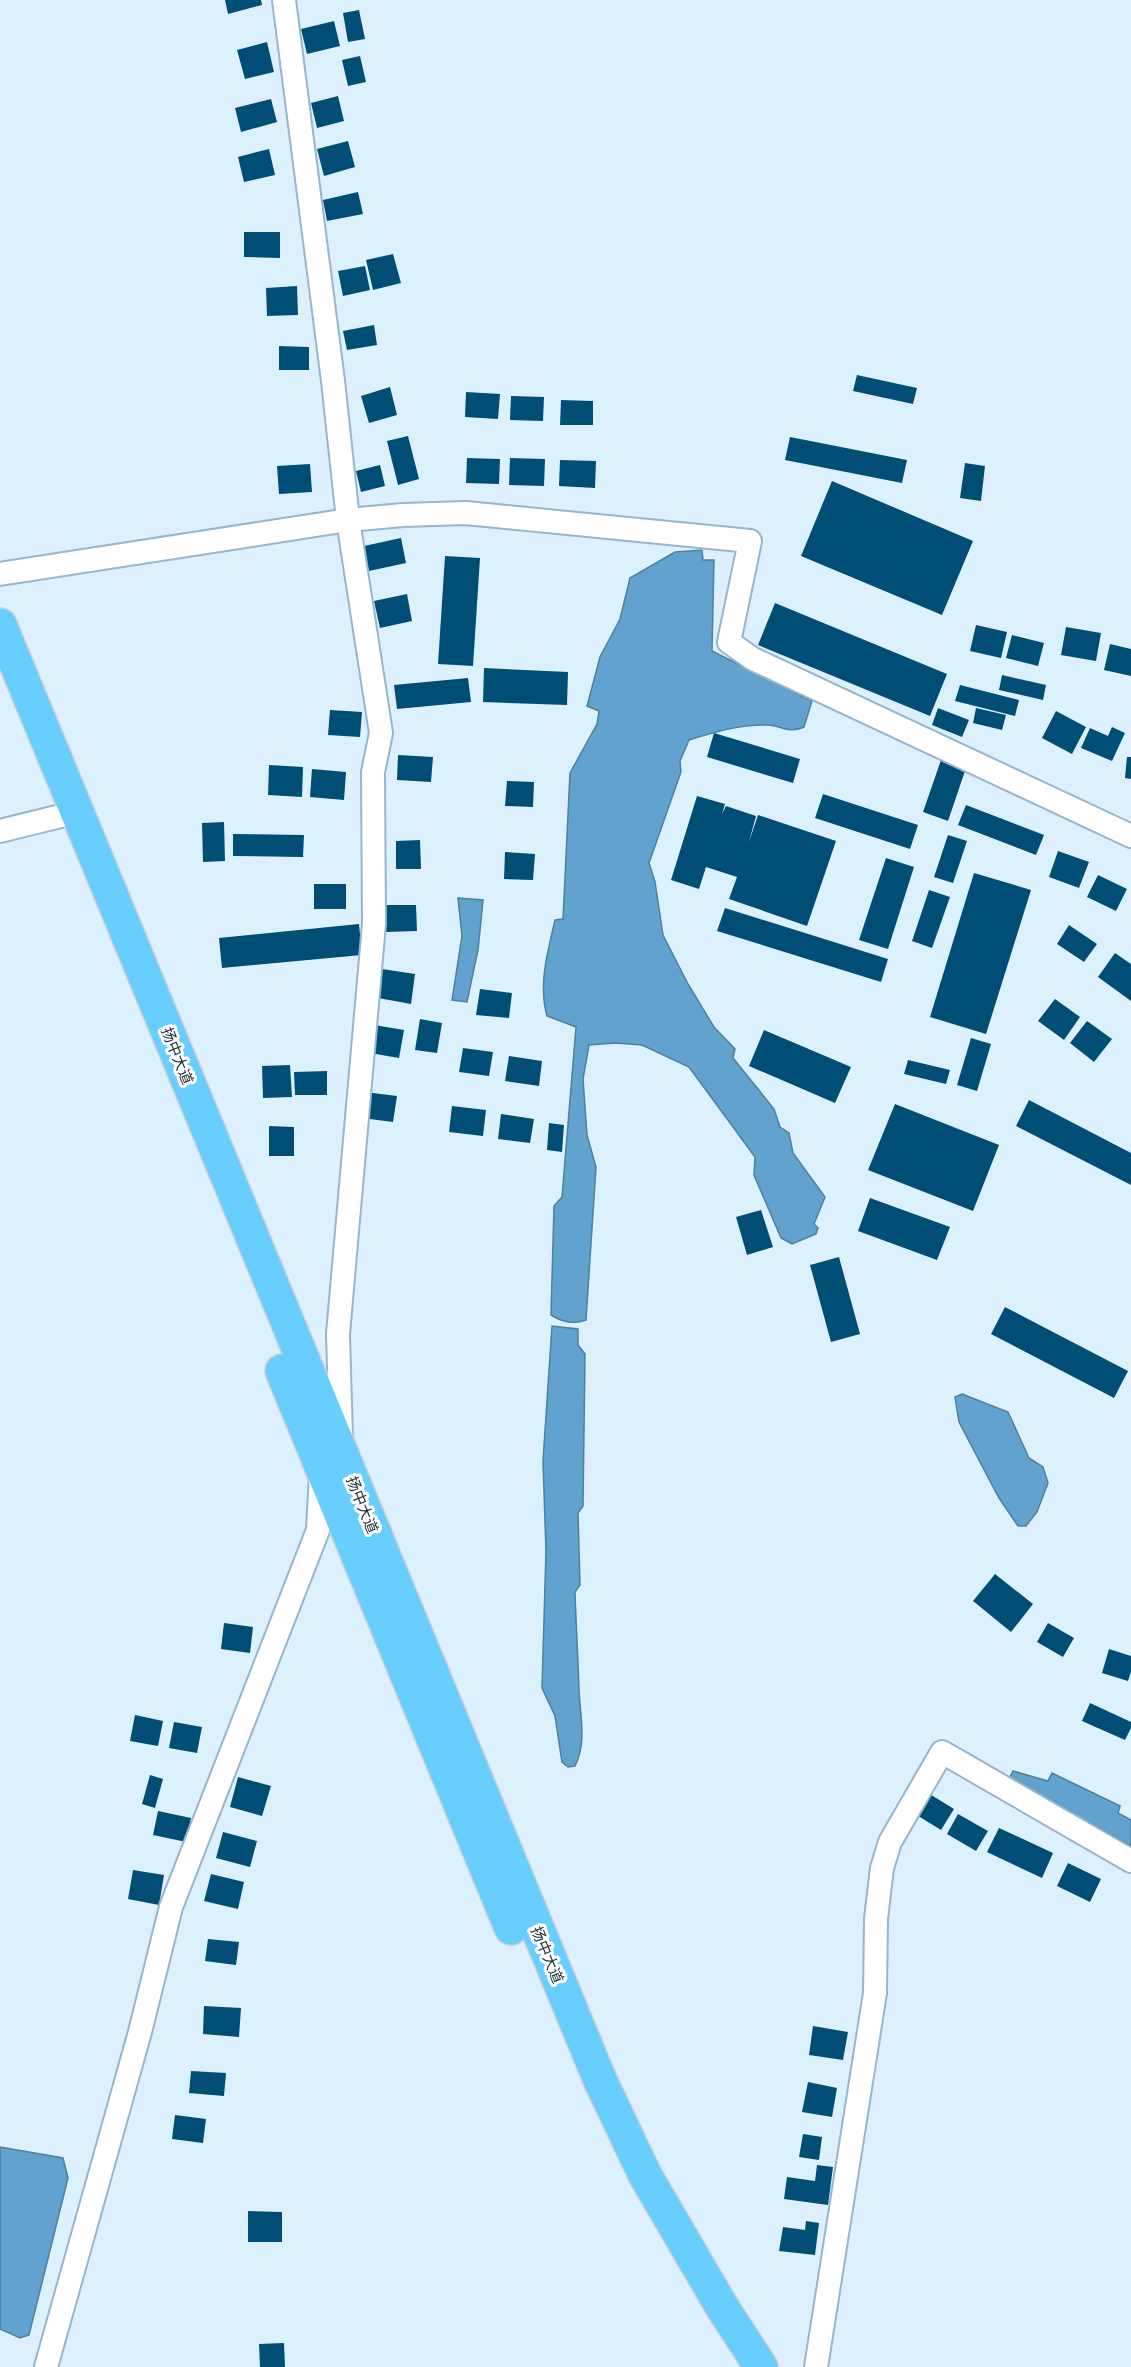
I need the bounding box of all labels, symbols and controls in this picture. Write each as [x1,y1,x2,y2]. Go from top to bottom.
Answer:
street label: 扬中大道 [156,1024,198,1088]
street label: 扬中大道 [341,1473,383,1537]
street label: 扬中大道 [526,1923,569,1987]

